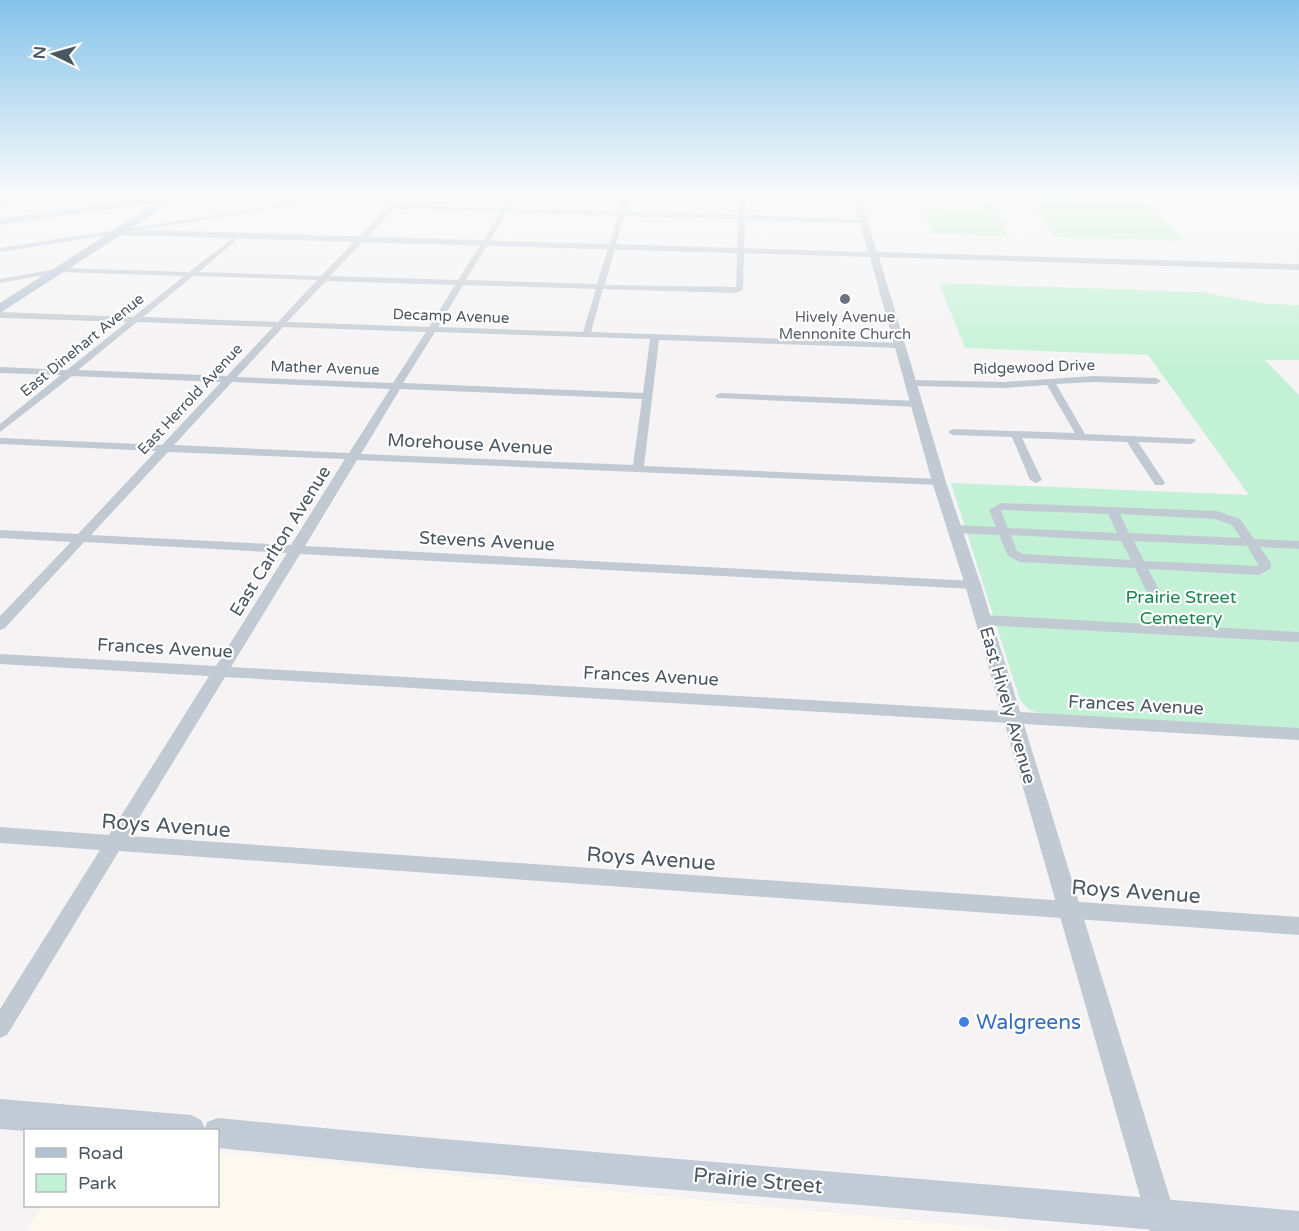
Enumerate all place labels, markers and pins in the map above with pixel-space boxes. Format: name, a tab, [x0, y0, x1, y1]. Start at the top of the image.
marker: Hively Avenue Mennonite Church	[838, 292, 852, 306]
place label: Hively Avenue Mennonite Church	[779, 308, 911, 343]
place label: Walgreens	[976, 1010, 1081, 1035]
marker: Walgreens	[957, 1015, 971, 1029]

